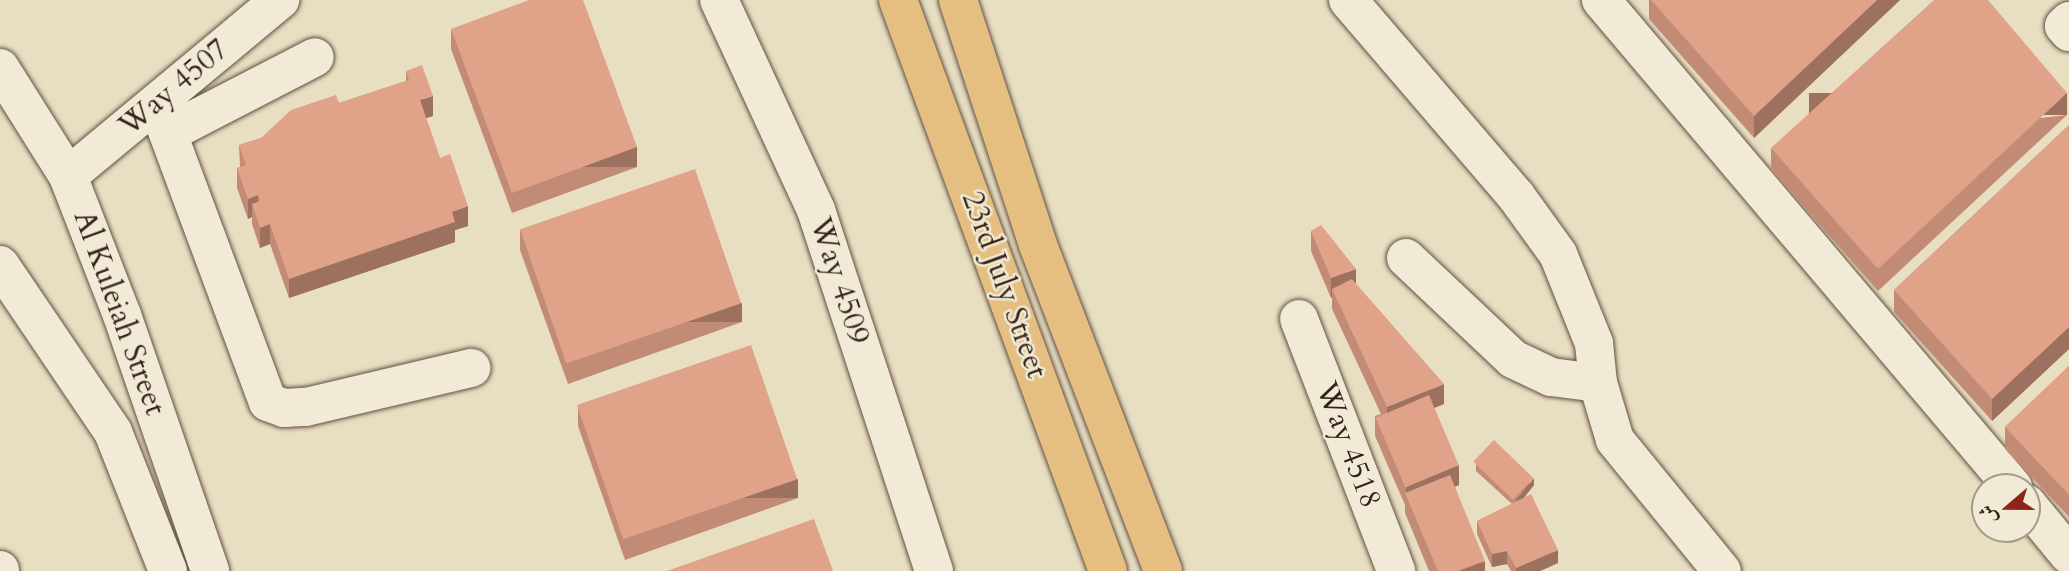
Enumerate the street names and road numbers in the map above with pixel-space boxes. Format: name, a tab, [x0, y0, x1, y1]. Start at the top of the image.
street label: Way 4507	[112, 32, 236, 144]
street label: 23rd July Street	[954, 187, 1054, 383]
street label: Al Kuleiah Street	[65, 206, 173, 420]
street label: Way 4509	[802, 213, 876, 349]
street label: Way 4518	[1308, 377, 1388, 513]

